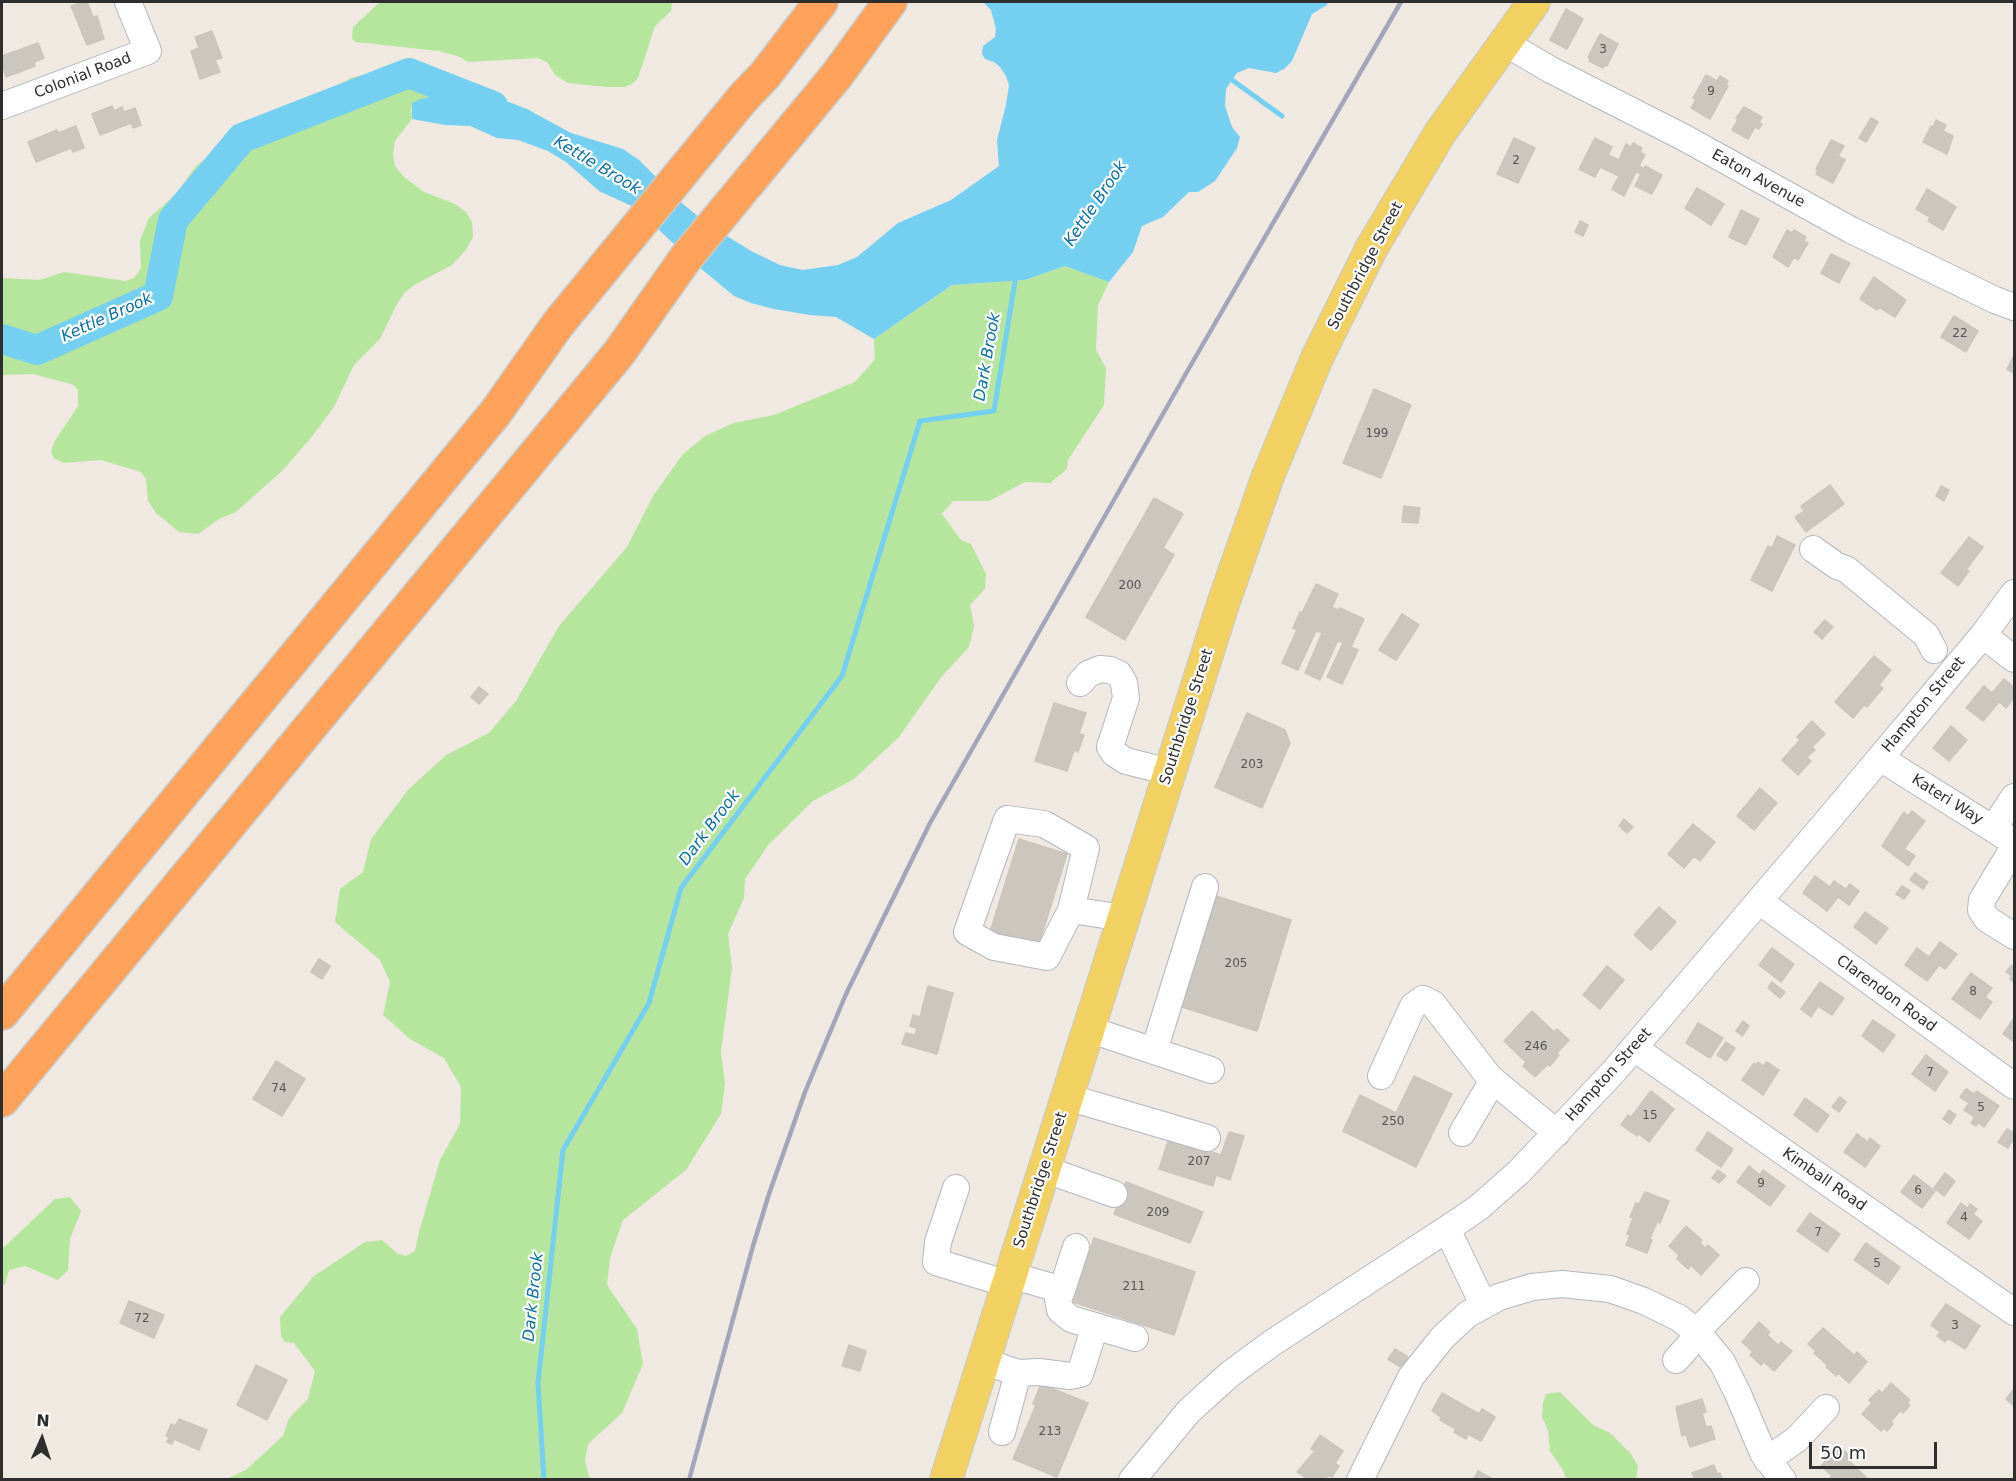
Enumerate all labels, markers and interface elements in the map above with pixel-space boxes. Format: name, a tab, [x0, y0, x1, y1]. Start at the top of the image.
house number: 3	[1599, 43, 1607, 57]
street label: Colonial Road	[32, 49, 134, 103]
house number: 9	[1707, 85, 1715, 99]
water label: Kettle Brook	[550, 133, 644, 199]
street label: Eaton Avenue	[1708, 146, 1808, 212]
house number: 2	[1512, 154, 1520, 168]
water label: Kettle Brook	[1061, 158, 1131, 250]
street label: Southbridge Street	[1325, 199, 1407, 333]
water label: Kettle Brook	[58, 289, 156, 347]
water label: Dark Brook	[971, 311, 1005, 403]
house number: 22	[1952, 327, 1968, 341]
house number: 199	[1366, 427, 1388, 441]
house number: 200	[1119, 579, 1141, 593]
street label: Southbridge Street	[1156, 647, 1218, 787]
street label: Hampton Street	[1879, 653, 1969, 757]
house number: 203	[1241, 758, 1263, 772]
street label: Kateri Way	[1908, 771, 1986, 829]
water label: Dark Brook	[675, 787, 745, 869]
street label: Clarendon Road	[1833, 952, 1939, 1036]
house number: 205	[1225, 957, 1247, 971]
house number: 8	[1969, 985, 1977, 999]
street label: Hampton Street	[1562, 1025, 1656, 1125]
house number: 246	[1525, 1040, 1547, 1054]
house number: 7	[1926, 1066, 1934, 1080]
house number: 74	[271, 1082, 287, 1096]
house number: 5	[1977, 1101, 1985, 1115]
house number: 15	[1642, 1109, 1658, 1123]
street label: Southbridge Street	[1010, 1110, 1072, 1250]
house number: 250	[1382, 1115, 1404, 1129]
street label: Kimball Road	[1779, 1145, 1869, 1215]
house number: 207	[1188, 1155, 1210, 1169]
house number: 9	[1757, 1177, 1765, 1191]
house number: 6	[1914, 1184, 1922, 1198]
house number: 209	[1147, 1206, 1169, 1220]
house number: 4	[1960, 1211, 1968, 1225]
house number: 7	[1814, 1226, 1822, 1240]
water label: Dark Brook	[520, 1252, 548, 1342]
house number: 5	[1873, 1257, 1881, 1271]
house number: 211	[1123, 1280, 1145, 1294]
house number: 72	[134, 1312, 150, 1326]
house number: 3	[1951, 1319, 1959, 1333]
north arrow	[12, 1409, 72, 1469]
text: N	[36, 1411, 50, 1430]
house number: 213	[1039, 1425, 1061, 1439]
scale bar	[1812, 1430, 1940, 1468]
text: 50 m	[1820, 1442, 1866, 1463]

